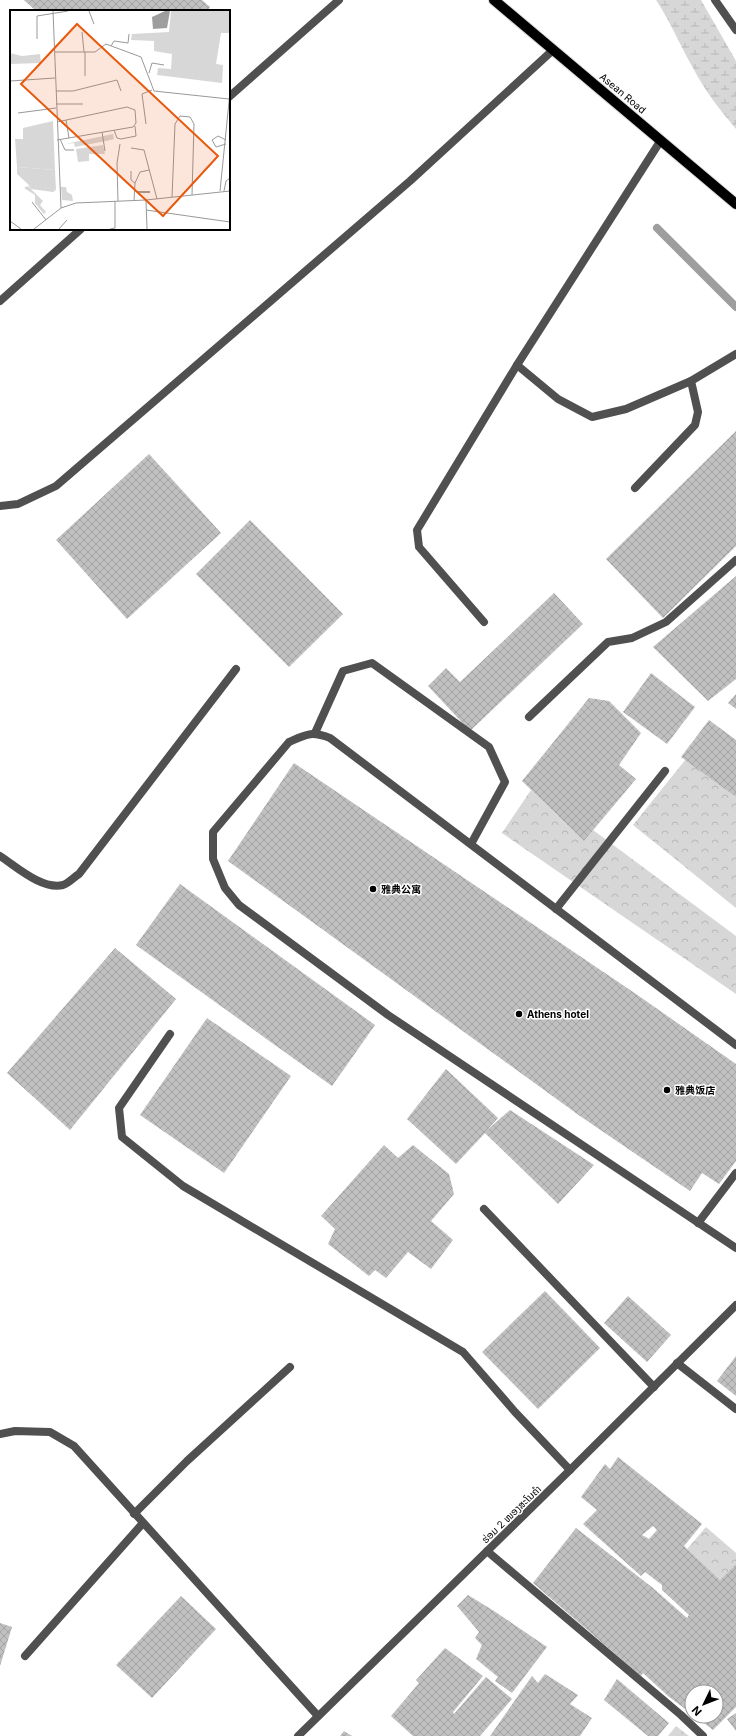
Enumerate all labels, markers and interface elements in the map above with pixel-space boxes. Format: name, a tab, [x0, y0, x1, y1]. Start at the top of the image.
inset map	[10, 10, 230, 230]
street label: Asean Road	[597, 70, 649, 116]
place label: 雅典公寓	[381, 883, 421, 895]
marker: 雅典公寓	[368, 884, 378, 894]
place label: Athens hotel	[527, 1008, 589, 1020]
marker: Athens hotel	[514, 1009, 524, 1019]
place label: 雅典饭店	[675, 1084, 715, 1096]
marker: 雅典饭店	[662, 1085, 672, 1095]
street label: ຮ່ອມ 2 ໜອງສະໂນຄໍາ	[479, 1483, 543, 1545]
north arrow	[684, 1684, 724, 1724]
text: N	[689, 1703, 705, 1719]

